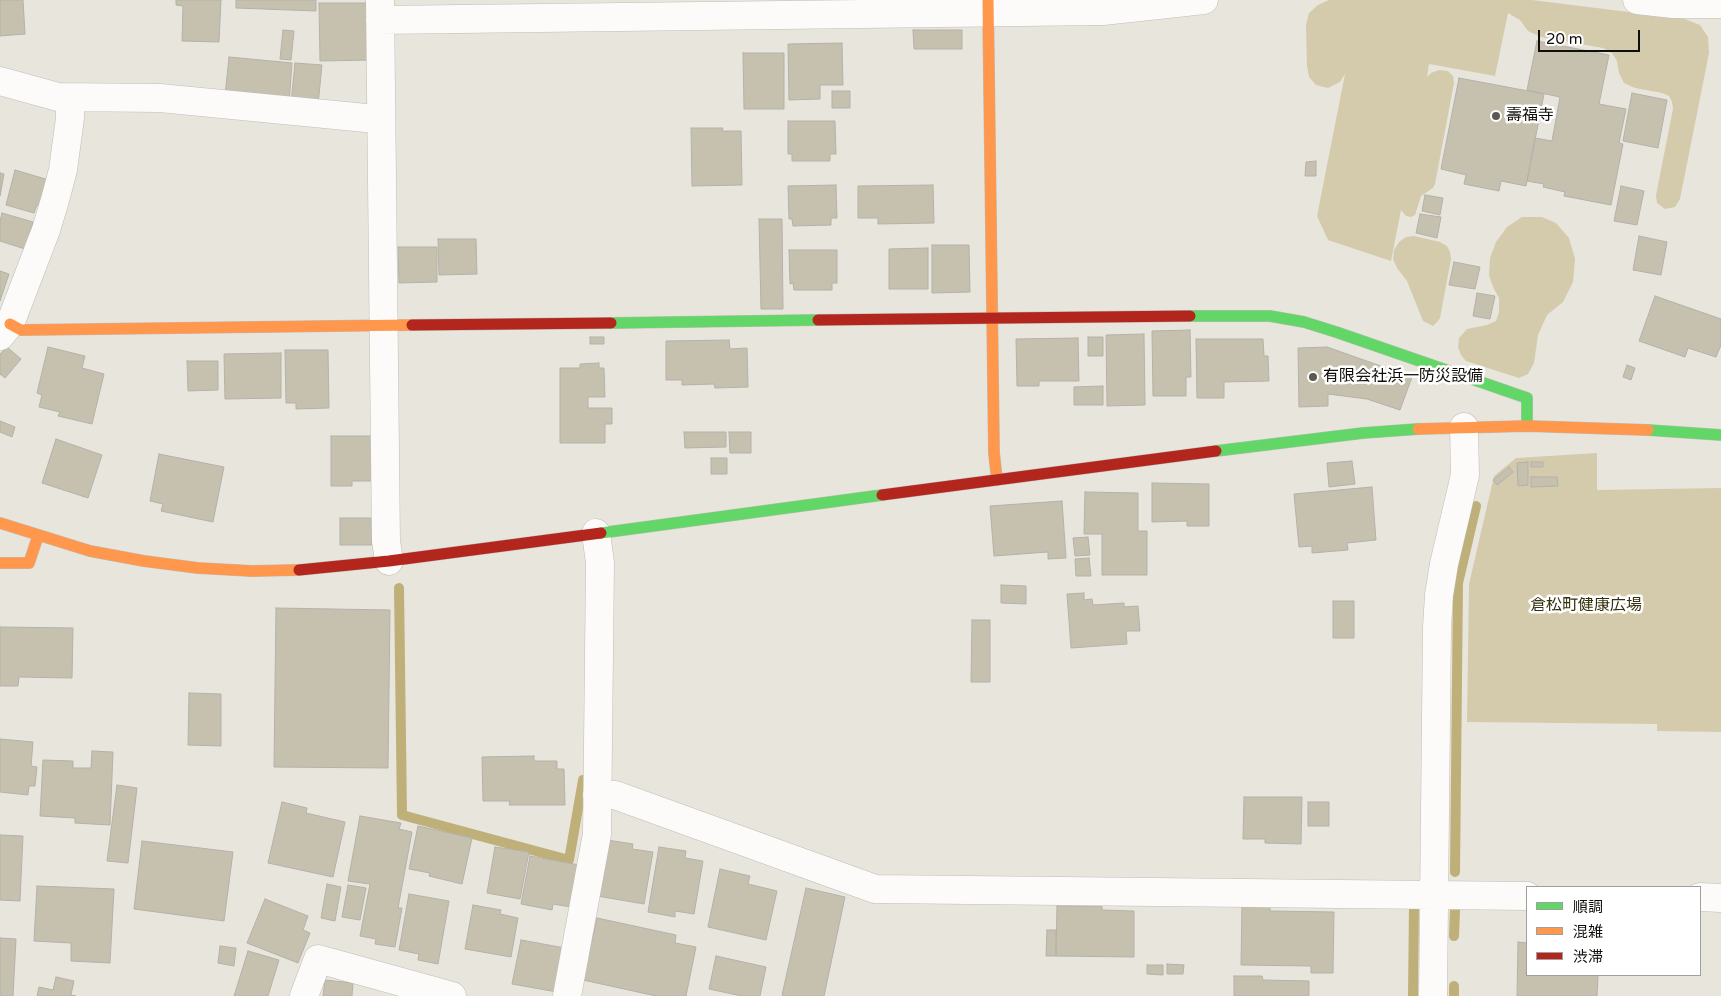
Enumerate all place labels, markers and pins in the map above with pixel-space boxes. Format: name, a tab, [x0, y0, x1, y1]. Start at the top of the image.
place label: 壽福寺	[1506, 106, 1554, 126]
marker: 壽福寺	[1490, 110, 1502, 122]
place label: 有限会社浜一防災設備	[1323, 367, 1483, 387]
marker: 有限会社浜一防災設備	[1307, 371, 1319, 383]

